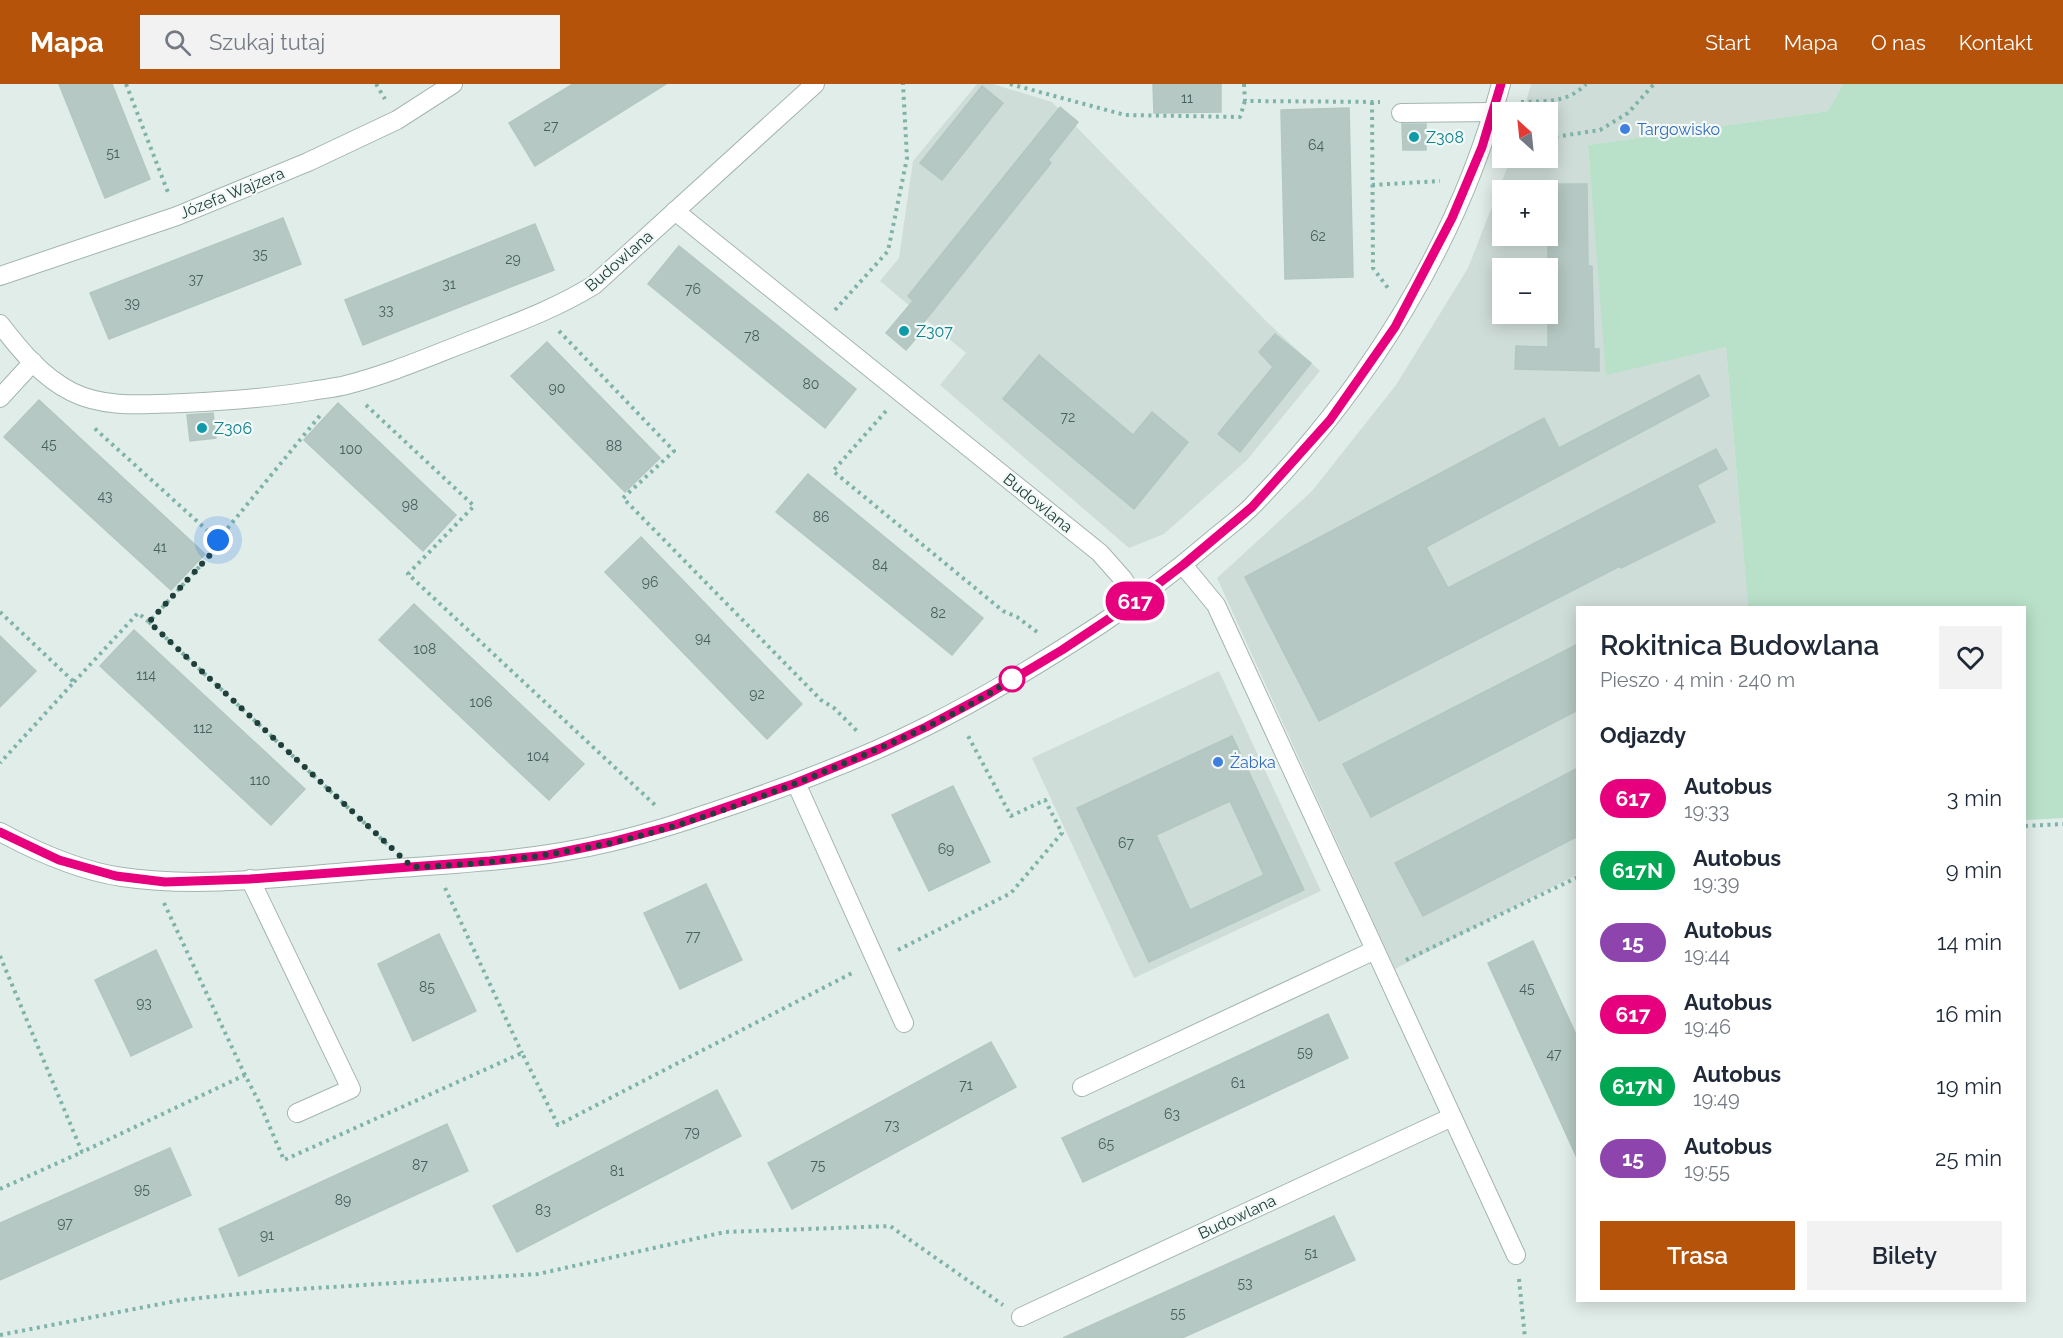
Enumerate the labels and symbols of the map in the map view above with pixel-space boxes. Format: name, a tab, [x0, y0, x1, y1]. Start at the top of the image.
house number: 11	[1181, 90, 1193, 106]
north arrow	[1492, 102, 1558, 168]
house number: 27	[544, 118, 559, 134]
place label: Targowisko	[1637, 120, 1720, 139]
marker: Targowisko	[1618, 122, 1632, 136]
place label: Z308	[1426, 128, 1464, 147]
marker: Z308	[1407, 130, 1421, 144]
house number: 64	[1308, 137, 1324, 153]
house number: 51	[106, 145, 120, 161]
street label: Józefa Wajzera	[177, 163, 287, 223]
street label: Budowlana	[581, 226, 657, 296]
house number: 62	[1310, 228, 1326, 244]
house number: 35	[252, 246, 268, 262]
house number: 29	[505, 251, 521, 267]
house number: 37	[189, 271, 204, 287]
house number: 31	[442, 276, 456, 292]
house number: 76	[685, 281, 701, 297]
house number: 39	[124, 295, 140, 311]
house number: 33	[379, 302, 393, 318]
place label: Z307	[916, 322, 953, 341]
marker: Z307	[897, 324, 911, 338]
house number: 78	[744, 328, 760, 344]
house number: 80	[803, 376, 819, 392]
house number: 90	[549, 380, 565, 396]
house number: 72	[1061, 409, 1075, 425]
place label: Z306	[214, 419, 252, 438]
marker: Z306	[195, 421, 209, 435]
house number: 45	[41, 436, 57, 452]
house number: 88	[606, 438, 622, 454]
house number: 100	[339, 441, 363, 457]
street label: Budowlana	[1000, 469, 1076, 537]
house number: 43	[97, 488, 113, 504]
house number: 98	[402, 497, 418, 513]
house number: 86	[813, 509, 829, 525]
your location	[203, 525, 233, 555]
house number: 41	[153, 539, 167, 555]
house number: 84	[872, 557, 888, 573]
house number: 96	[642, 574, 658, 590]
line badge: 617	[1100, 582, 1170, 620]
house number: 82	[930, 605, 946, 621]
house number: 94	[695, 630, 711, 646]
house number: 108	[414, 641, 436, 657]
unlabelled marker	[999, 666, 1025, 692]
house number: 114	[136, 667, 156, 683]
house number: 92	[749, 686, 765, 702]
house number: 106	[469, 694, 493, 710]
house number: 112	[193, 720, 213, 736]
house number: 104	[527, 748, 549, 764]
place label: Żabka	[1230, 752, 1276, 772]
marker: Żabka	[1211, 755, 1225, 769]
house number: 110	[250, 772, 270, 788]
house number: 67	[1118, 835, 1134, 851]
house number: 69	[938, 841, 954, 857]
house number: 77	[686, 928, 701, 944]
house number: 85	[419, 979, 435, 995]
house number: 45	[1519, 980, 1535, 996]
house number: 93	[136, 995, 152, 1011]
house number: 59	[1297, 1044, 1313, 1060]
house number: 47	[1546, 1046, 1562, 1062]
house number: 61	[1231, 1075, 1245, 1091]
house number: 71	[959, 1077, 973, 1093]
house number: 63	[1164, 1106, 1180, 1122]
house number: 73	[885, 1117, 899, 1133]
house number: 79	[684, 1124, 700, 1140]
house number: 65	[1098, 1136, 1114, 1152]
house number: 87	[412, 1157, 428, 1173]
house number: 75	[811, 1157, 826, 1173]
house number: 81	[610, 1163, 624, 1179]
house number: 95	[134, 1181, 150, 1197]
street label: Budowlana	[1195, 1191, 1279, 1243]
house number: 89	[335, 1192, 351, 1208]
house number: 83	[535, 1202, 551, 1218]
house number: 97	[57, 1215, 73, 1231]
house number: 91	[260, 1227, 274, 1243]
house number: 51	[1304, 1245, 1318, 1261]
house number: 53	[1237, 1275, 1253, 1291]
house number: 55	[1170, 1305, 1186, 1321]

